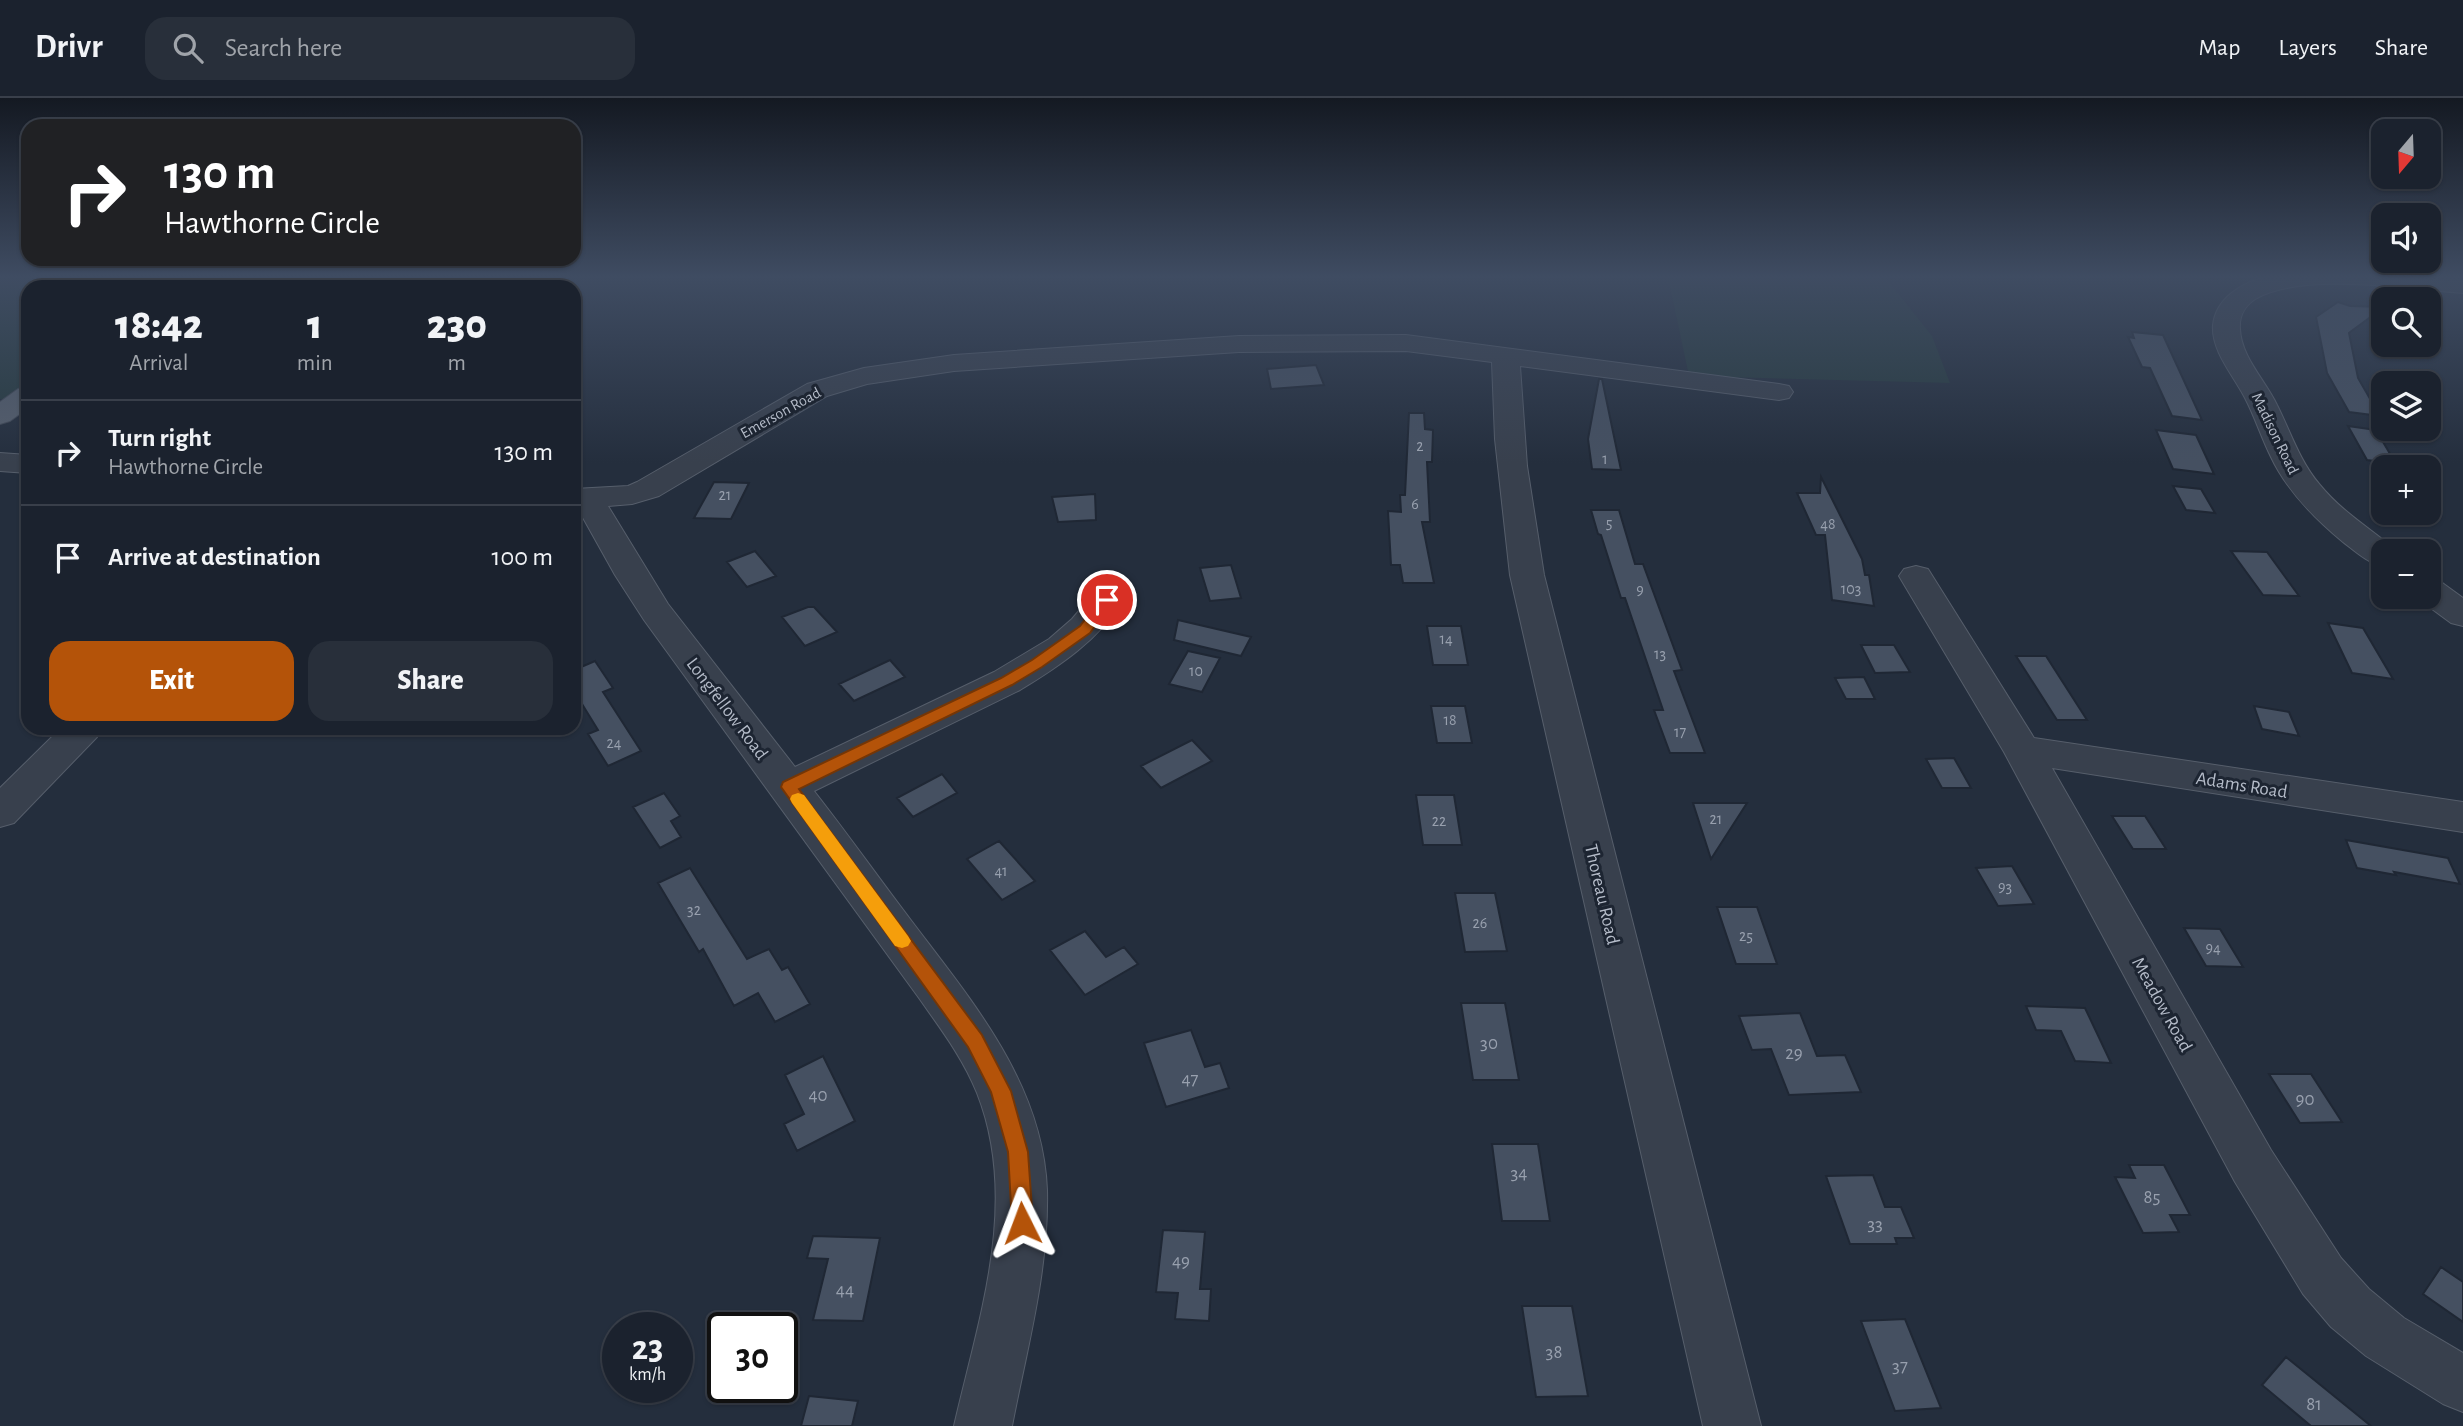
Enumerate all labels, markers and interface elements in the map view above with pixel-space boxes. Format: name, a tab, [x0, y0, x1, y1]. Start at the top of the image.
search box	[145, 17, 635, 80]
icon: search	[169, 29, 207, 67]
text: Drivr	[35, 31, 103, 64]
text: Search here	[225, 35, 342, 61]
text: Map	[2198, 36, 2240, 60]
text: Layers	[2278, 36, 2337, 60]
text: Share	[2375, 36, 2428, 60]
north arrow	[2371, 119, 2441, 189]
map controls	[2371, 119, 2441, 609]
icon: right	[49, 147, 140, 238]
text: 130 m	[164, 149, 275, 198]
button: sound	[2371, 203, 2441, 273]
text: Hawthorne Circle	[164, 207, 380, 239]
button: search	[2371, 287, 2441, 357]
text: 18:42	[115, 304, 203, 346]
text: 1	[307, 304, 322, 346]
text: 230	[427, 304, 487, 346]
text: Arrival	[129, 352, 188, 375]
text: min	[297, 352, 333, 375]
text: m	[448, 352, 466, 375]
button: layers	[2371, 371, 2441, 441]
street label: Emerson Road	[738, 384, 823, 442]
street label: Madison Road	[2249, 390, 2302, 477]
text: Turn right	[108, 425, 211, 451]
icon: right	[49, 434, 87, 472]
house number: 2	[1416, 438, 1424, 454]
text: 130 m	[495, 439, 553, 465]
house number: 1	[1602, 451, 1608, 467]
button: +	[2371, 455, 2441, 525]
text: Hawthorne Circle	[108, 456, 263, 479]
house number: 21	[719, 487, 731, 503]
house number: 6	[1411, 496, 1419, 512]
house number: 5	[1606, 515, 1612, 531]
house number: 48	[1820, 516, 1836, 532]
icon: arrive	[49, 539, 87, 577]
button: −	[2371, 539, 2441, 609]
text: Arrive at destination	[108, 544, 321, 570]
text: 100 m	[492, 544, 553, 570]
pin	[1077, 570, 1137, 630]
icon: arrive	[1088, 581, 1126, 619]
house number: 103	[1841, 581, 1861, 597]
house number: 9	[1636, 582, 1644, 598]
house number: 14	[1439, 631, 1453, 647]
button: Exit	[49, 641, 294, 721]
button: Share	[308, 641, 553, 721]
house number: 13	[1654, 646, 1666, 662]
street label: Longfellow Road	[682, 654, 771, 764]
house number: 10	[1189, 663, 1203, 679]
house number: 18	[1443, 712, 1457, 728]
house number: 17	[1674, 724, 1686, 740]
house number: 24	[607, 735, 622, 751]
street label: Adams Road	[2195, 769, 2289, 802]
house number: 21	[1710, 811, 1722, 827]
house number: 22	[1432, 813, 1446, 829]
street label: Thoreau Road	[1581, 842, 1622, 947]
house number: 41	[994, 863, 1008, 879]
house number: 93	[1998, 879, 2012, 895]
house number: 32	[687, 902, 701, 918]
house number: 26	[1473, 915, 1487, 931]
house number: 25	[1739, 928, 1753, 944]
house number: 94	[2205, 940, 2221, 956]
street label: Meadow Road	[2128, 954, 2195, 1055]
house number: 30	[1480, 1034, 1498, 1053]
house number: 29	[1785, 1044, 1803, 1063]
house number: 47	[1181, 1070, 1199, 1089]
house number: 40	[808, 1086, 828, 1105]
house number: 90	[2296, 1090, 2314, 1109]
house number: 34	[1511, 1164, 1527, 1183]
position arrow	[985, 1186, 1059, 1260]
house number: 85	[2144, 1188, 2161, 1207]
house number: 33	[1867, 1215, 1883, 1234]
house number: 49	[1172, 1252, 1190, 1271]
house number: 44	[836, 1281, 854, 1300]
speed limit sign: 30	[707, 1312, 798, 1403]
text: 23	[632, 1331, 663, 1366]
house number: 38	[1546, 1343, 1562, 1362]
house number: 37	[1892, 1357, 1908, 1376]
text: km/h	[629, 1366, 666, 1384]
house number: 81	[2306, 1395, 2322, 1414]

